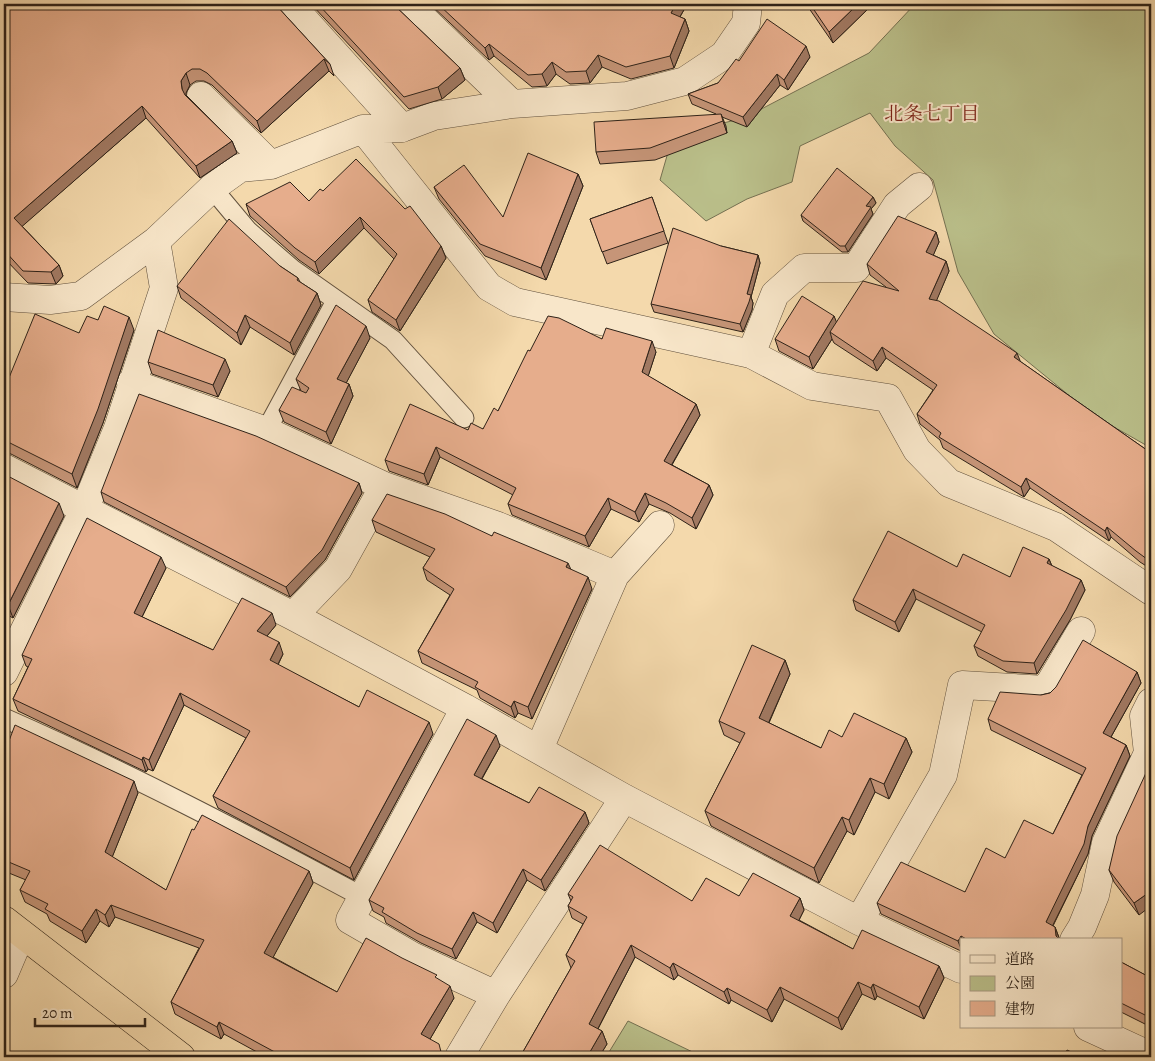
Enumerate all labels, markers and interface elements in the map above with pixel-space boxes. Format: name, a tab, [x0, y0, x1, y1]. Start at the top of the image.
district label: 北条七丁目	[884, 101, 980, 127]
legend	[960, 938, 1122, 1028]
text: 道路	[1005, 949, 1035, 969]
text: 公園	[1005, 973, 1035, 993]
scale bar	[35, 996, 145, 1028]
text: 建物	[1005, 999, 1035, 1019]
text: 20 m	[42, 1003, 73, 1023]

